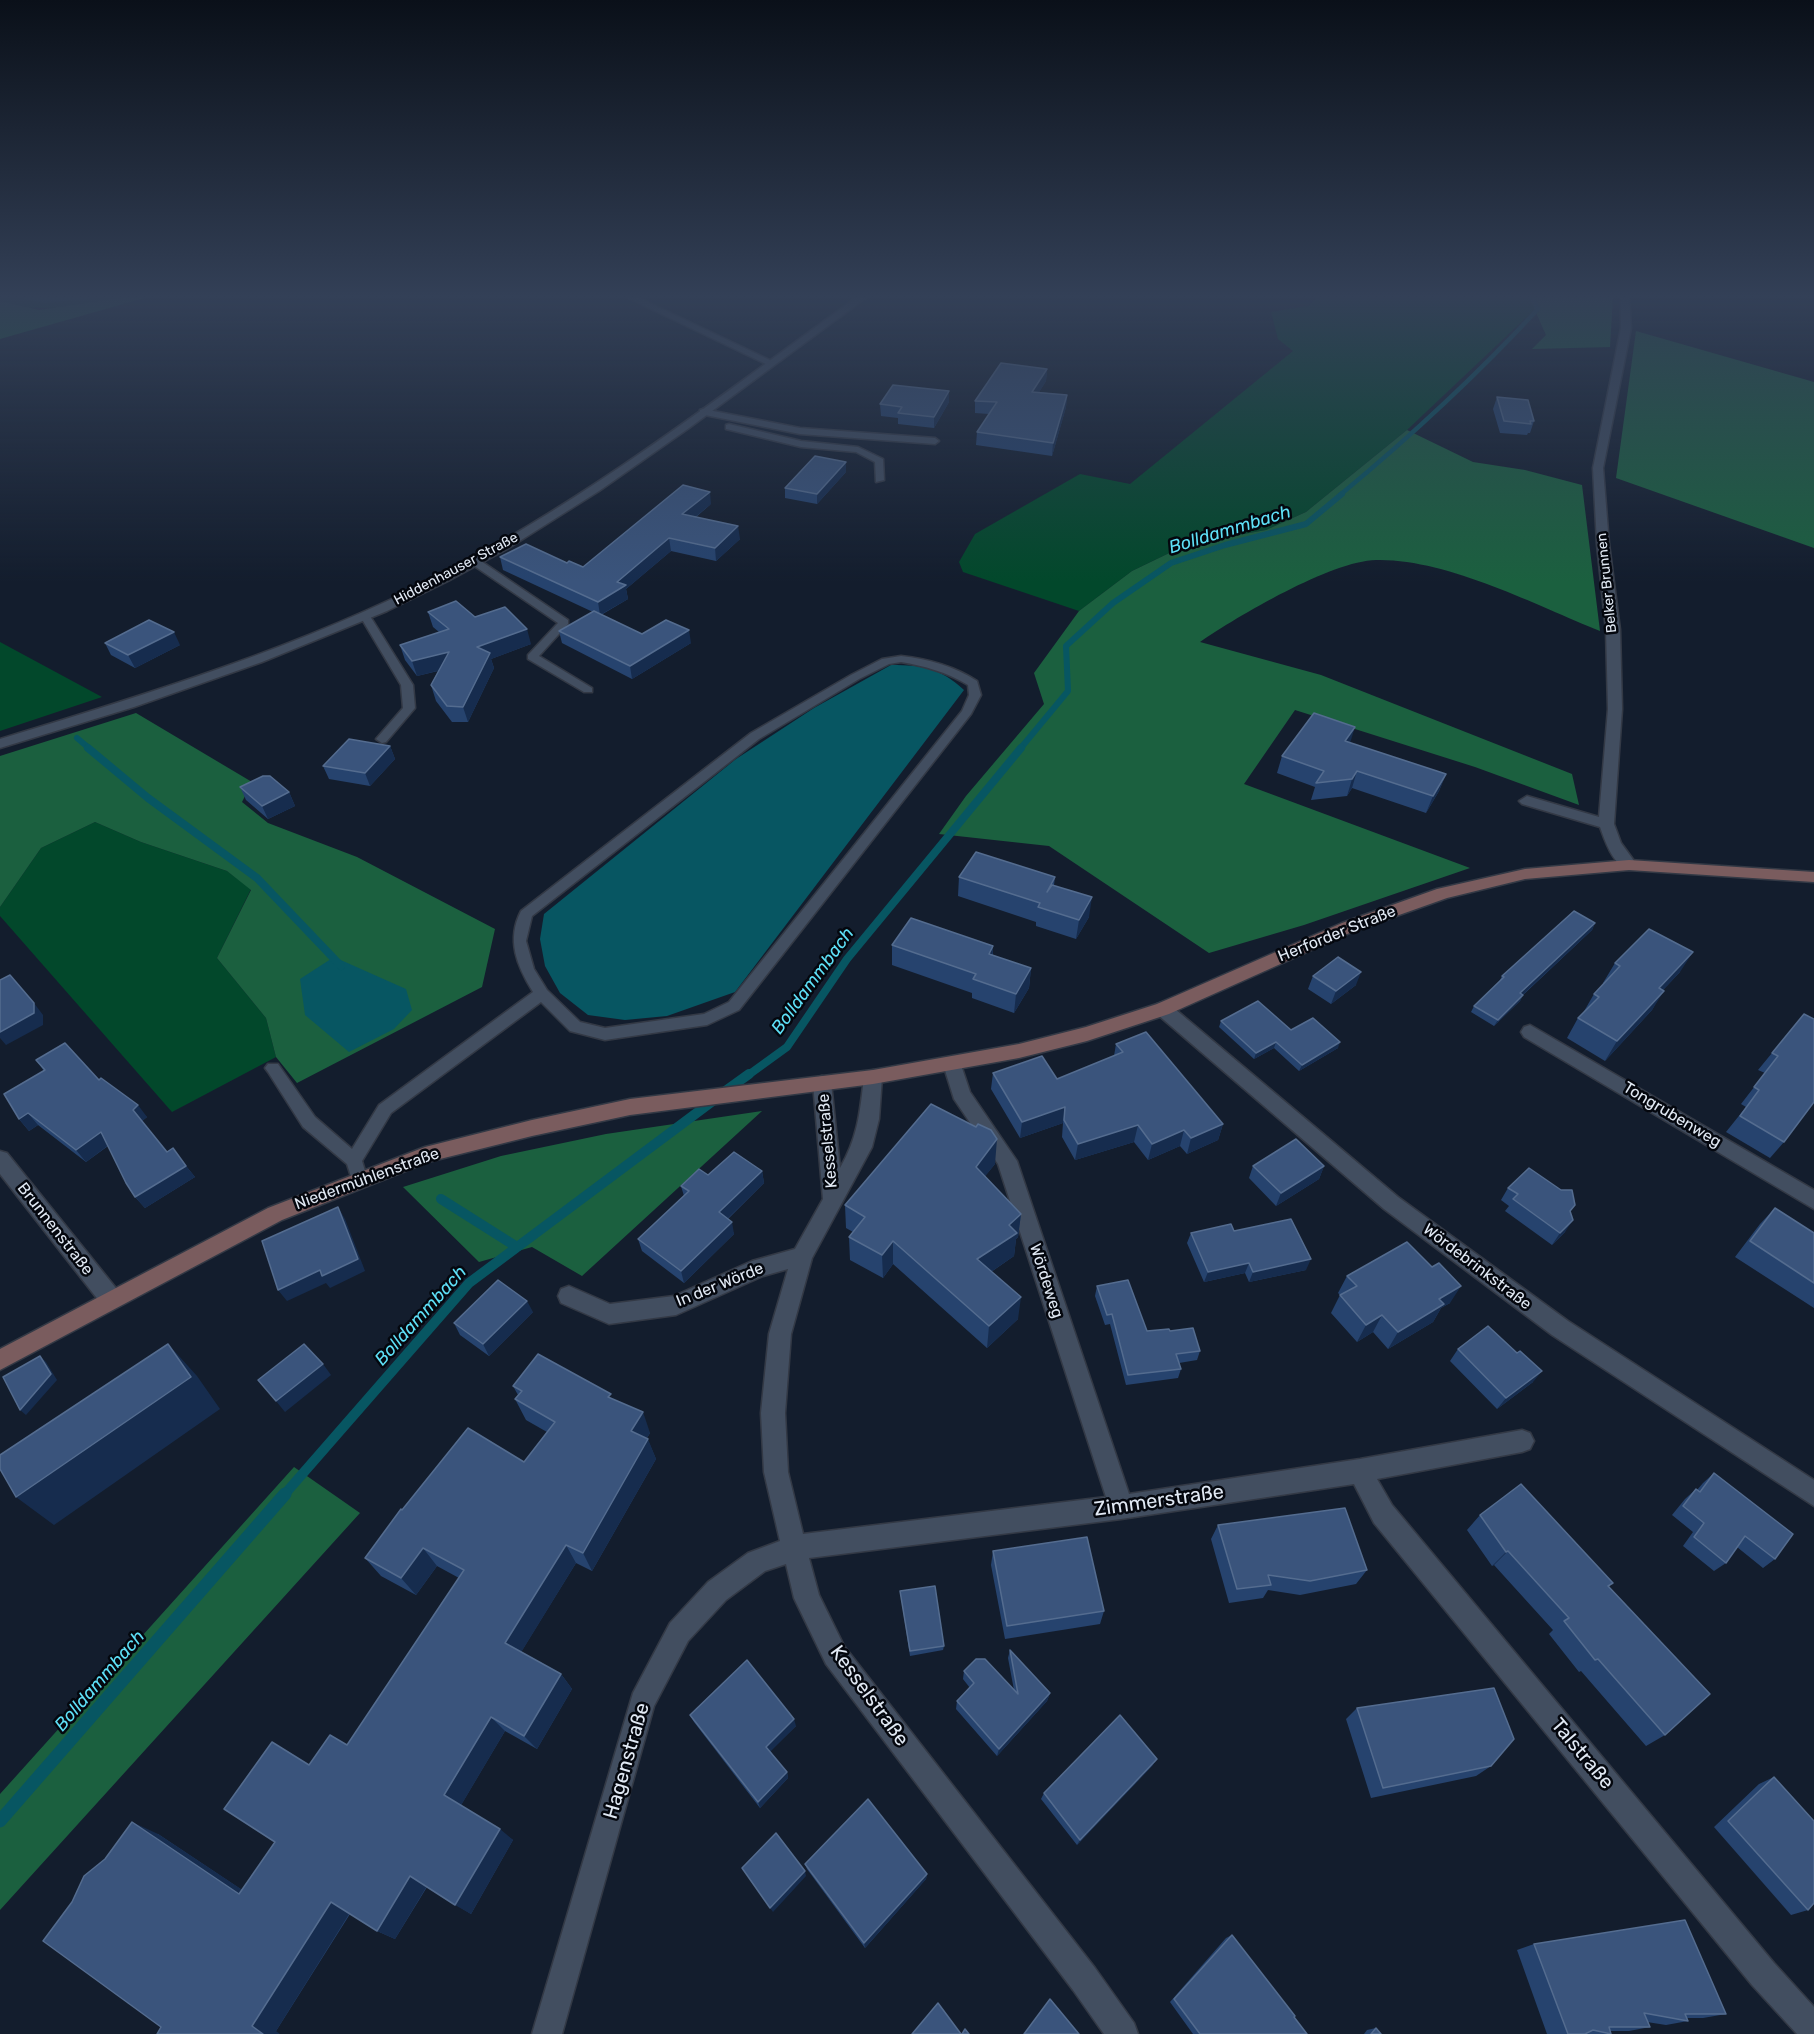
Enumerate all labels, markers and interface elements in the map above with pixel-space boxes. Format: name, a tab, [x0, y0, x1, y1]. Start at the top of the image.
water label: Bolldammbach	[1166, 501, 1294, 559]
street label: Hiddenhauser Straße	[391, 529, 521, 609]
street label: Belker Brunnen	[1593, 532, 1621, 634]
street label: Herforder Straße	[1275, 902, 1399, 966]
water label: Bolldammbach	[767, 923, 859, 1039]
street label: Tongrubenweg	[1619, 1078, 1725, 1152]
street label: Kesselstraße	[814, 1093, 842, 1189]
street label: Niedermühlenstraße	[292, 1144, 442, 1214]
street label: Brunnenstraße	[13, 1179, 97, 1279]
street label: Wördebrinkstraße	[1419, 1220, 1535, 1314]
street label: Wördeweg	[1025, 1241, 1067, 1321]
street label: In der Wörde	[674, 1259, 766, 1311]
water label: Bolldammbach	[371, 1262, 471, 1370]
street label: Zimmerstraße	[1093, 1480, 1225, 1522]
water label: Bolldammbach	[50, 1626, 150, 1736]
street label: Kesselstraße	[824, 1641, 914, 1751]
street label: Hagenstraße	[599, 1700, 655, 1822]
street label: Talstraße	[1545, 1714, 1619, 1794]

